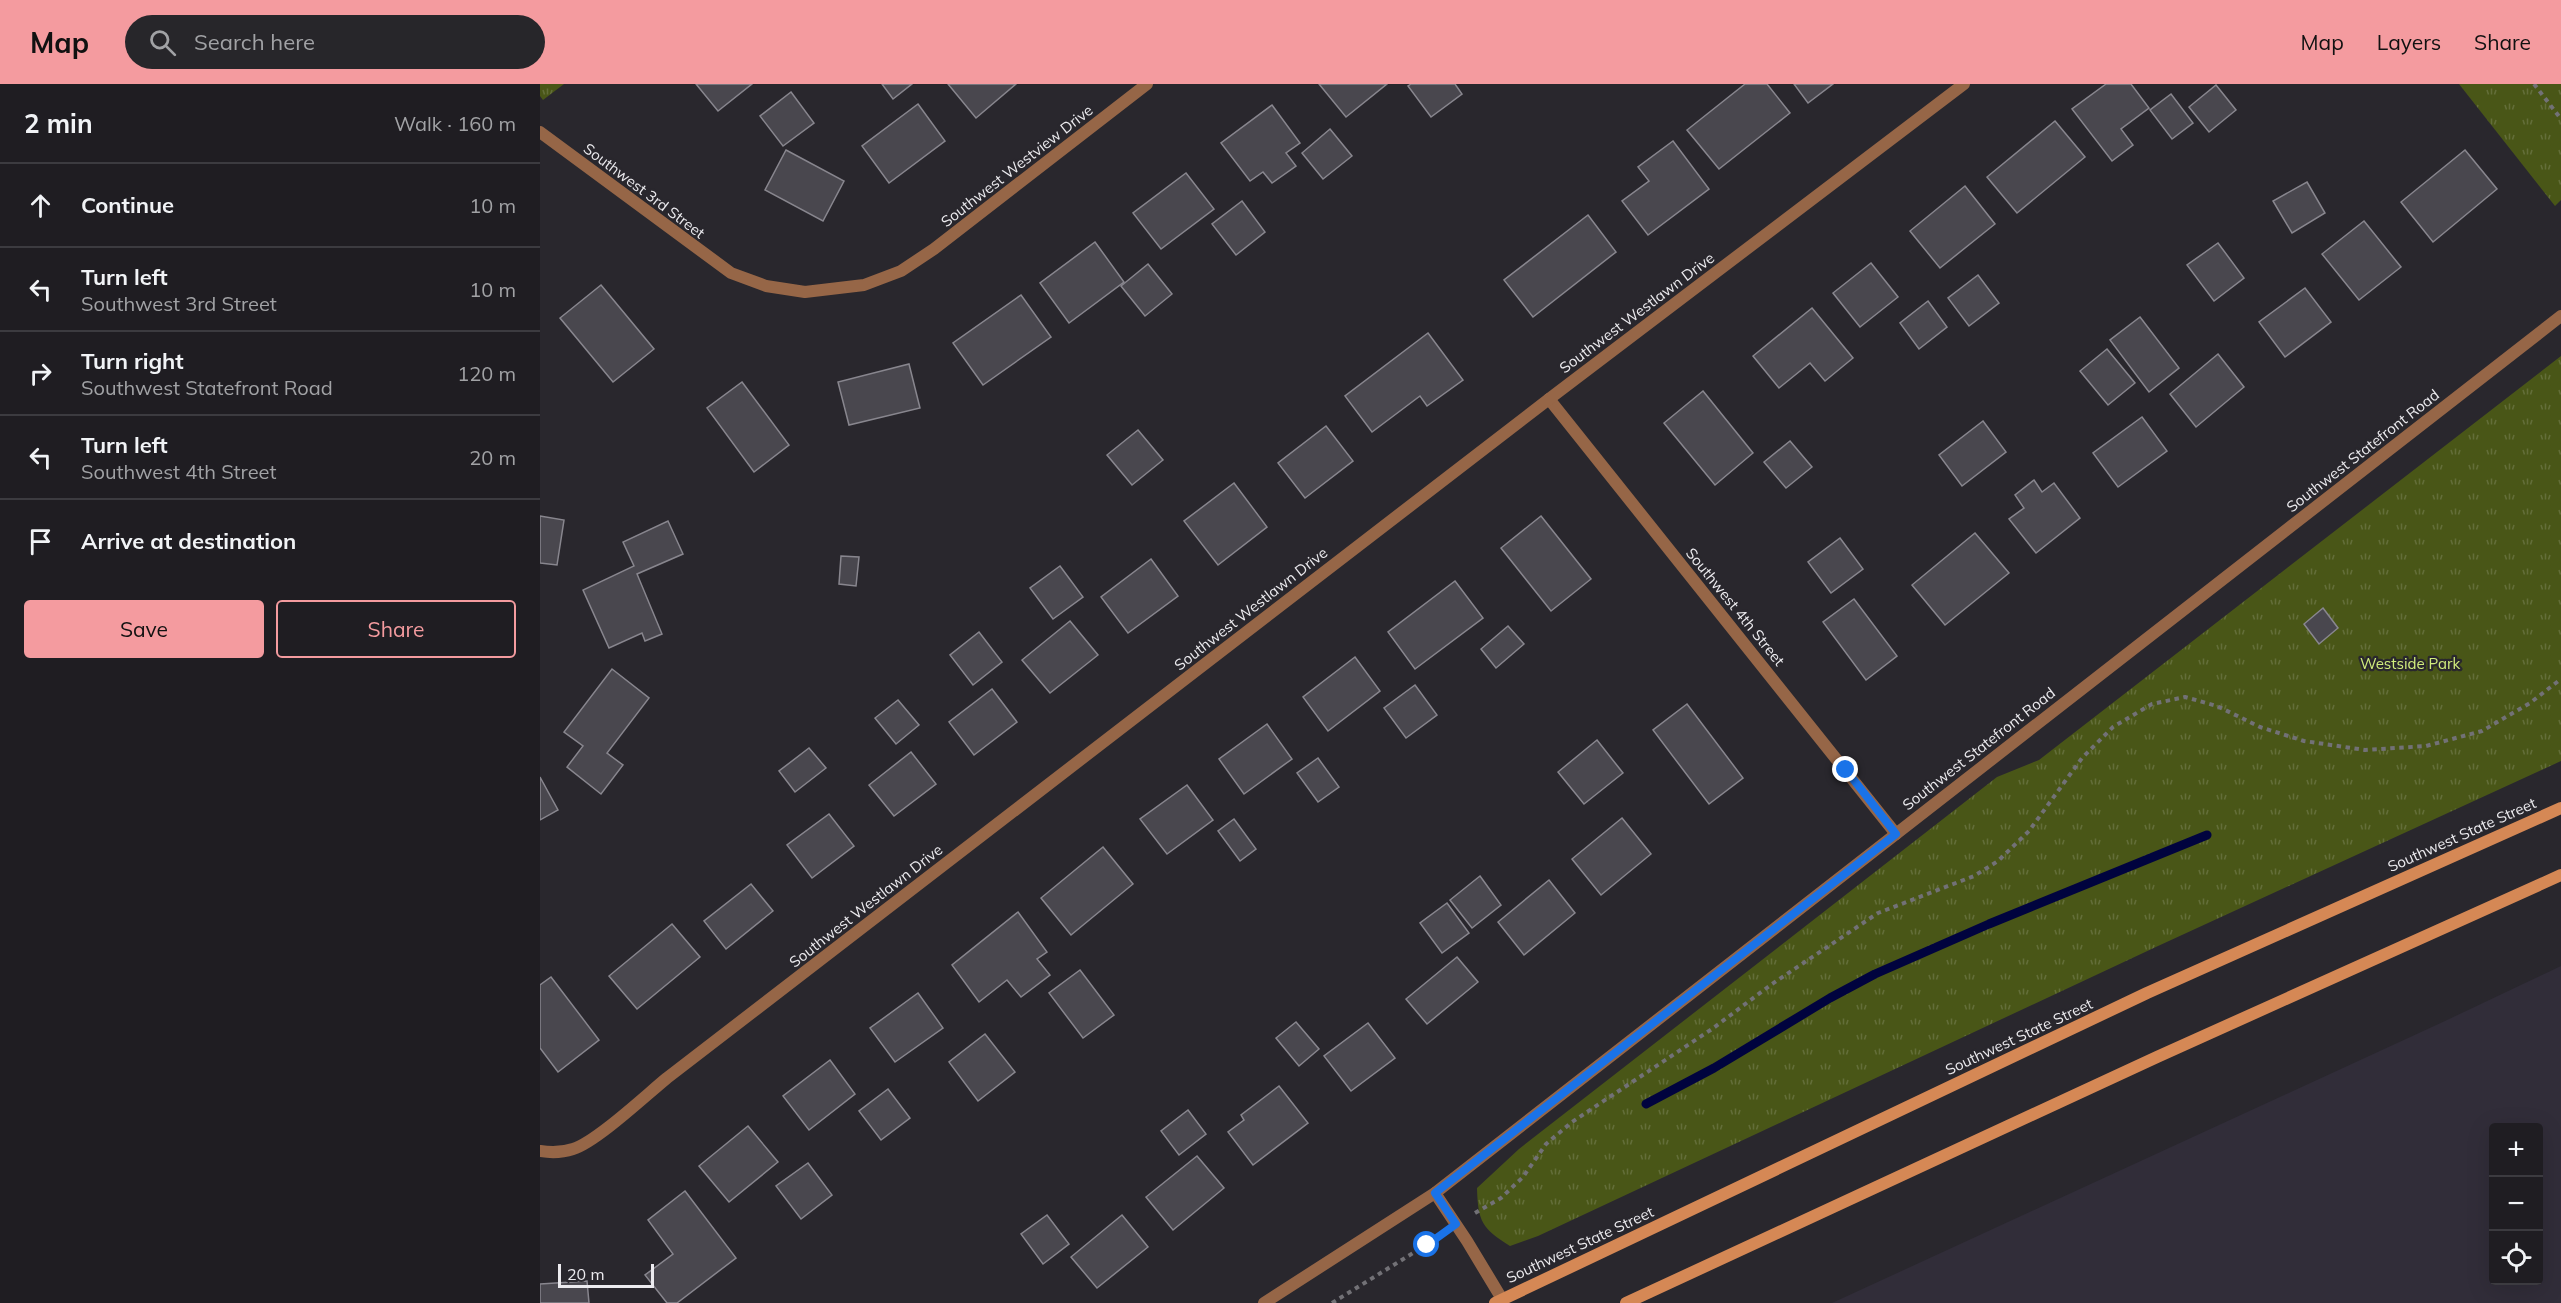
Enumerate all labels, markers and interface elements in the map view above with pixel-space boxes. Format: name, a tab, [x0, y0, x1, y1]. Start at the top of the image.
search box	[125, 15, 545, 69]
text: Map	[30, 25, 89, 60]
icon: search	[146, 26, 179, 59]
text: Search here	[194, 28, 315, 56]
text: Map	[2301, 29, 2344, 55]
text: Layers	[2377, 29, 2441, 55]
text: Share	[2474, 29, 2531, 55]
street label: Southwest Westview Drive	[937, 100, 1096, 231]
text: 2 min	[24, 107, 93, 140]
text: Walk · 160 m	[394, 111, 516, 136]
street label: Southwest 3rd Street	[580, 139, 709, 242]
icon: ahead	[24, 189, 57, 222]
text: Continue	[81, 191, 174, 219]
text: 10 m	[469, 193, 516, 218]
street label: Southwest Westlawn Drive	[1555, 248, 1718, 377]
text: Turn left	[81, 263, 168, 291]
icon: left	[24, 273, 57, 306]
text: 10 m	[469, 277, 516, 302]
text: Southwest 3rd Street	[81, 291, 277, 316]
text: Turn right	[81, 347, 184, 375]
icon: right	[24, 357, 57, 390]
text: 120 m	[457, 361, 516, 386]
text: Southwest Statefront Road	[81, 375, 333, 400]
street label: Southwest Statefront Road	[2282, 385, 2443, 516]
text: Turn left	[81, 431, 168, 459]
icon: left	[24, 441, 57, 474]
text: 20 m	[469, 445, 516, 470]
text: Southwest 4th Street	[81, 459, 276, 484]
icon: arrive	[24, 525, 57, 558]
text: Arrive at destination	[81, 527, 296, 555]
street label: Southwest Westlawn Drive	[1170, 543, 1331, 674]
street label: Southwest 4th Street	[1682, 544, 1789, 670]
button: Save	[24, 600, 264, 658]
button: Share	[276, 600, 516, 658]
park label: Westside Park	[2360, 654, 2460, 673]
street label: Southwest Statefront Road	[1898, 683, 2059, 814]
route end	[1832, 756, 1858, 782]
street label: Southwest State Street	[2385, 793, 2539, 876]
street label: Southwest Westlawn Drive	[785, 840, 946, 971]
street label: Southwest State Street	[1942, 994, 2096, 1079]
map controls	[2489, 1123, 2543, 1285]
button: +	[2489, 1123, 2543, 1177]
button: −	[2489, 1177, 2543, 1231]
street label: Southwest State Street	[1503, 1202, 1657, 1287]
route start	[1413, 1231, 1439, 1257]
button: locate	[2489, 1231, 2543, 1285]
scale bar	[558, 1261, 654, 1288]
text: 20 m	[567, 1264, 604, 1284]

